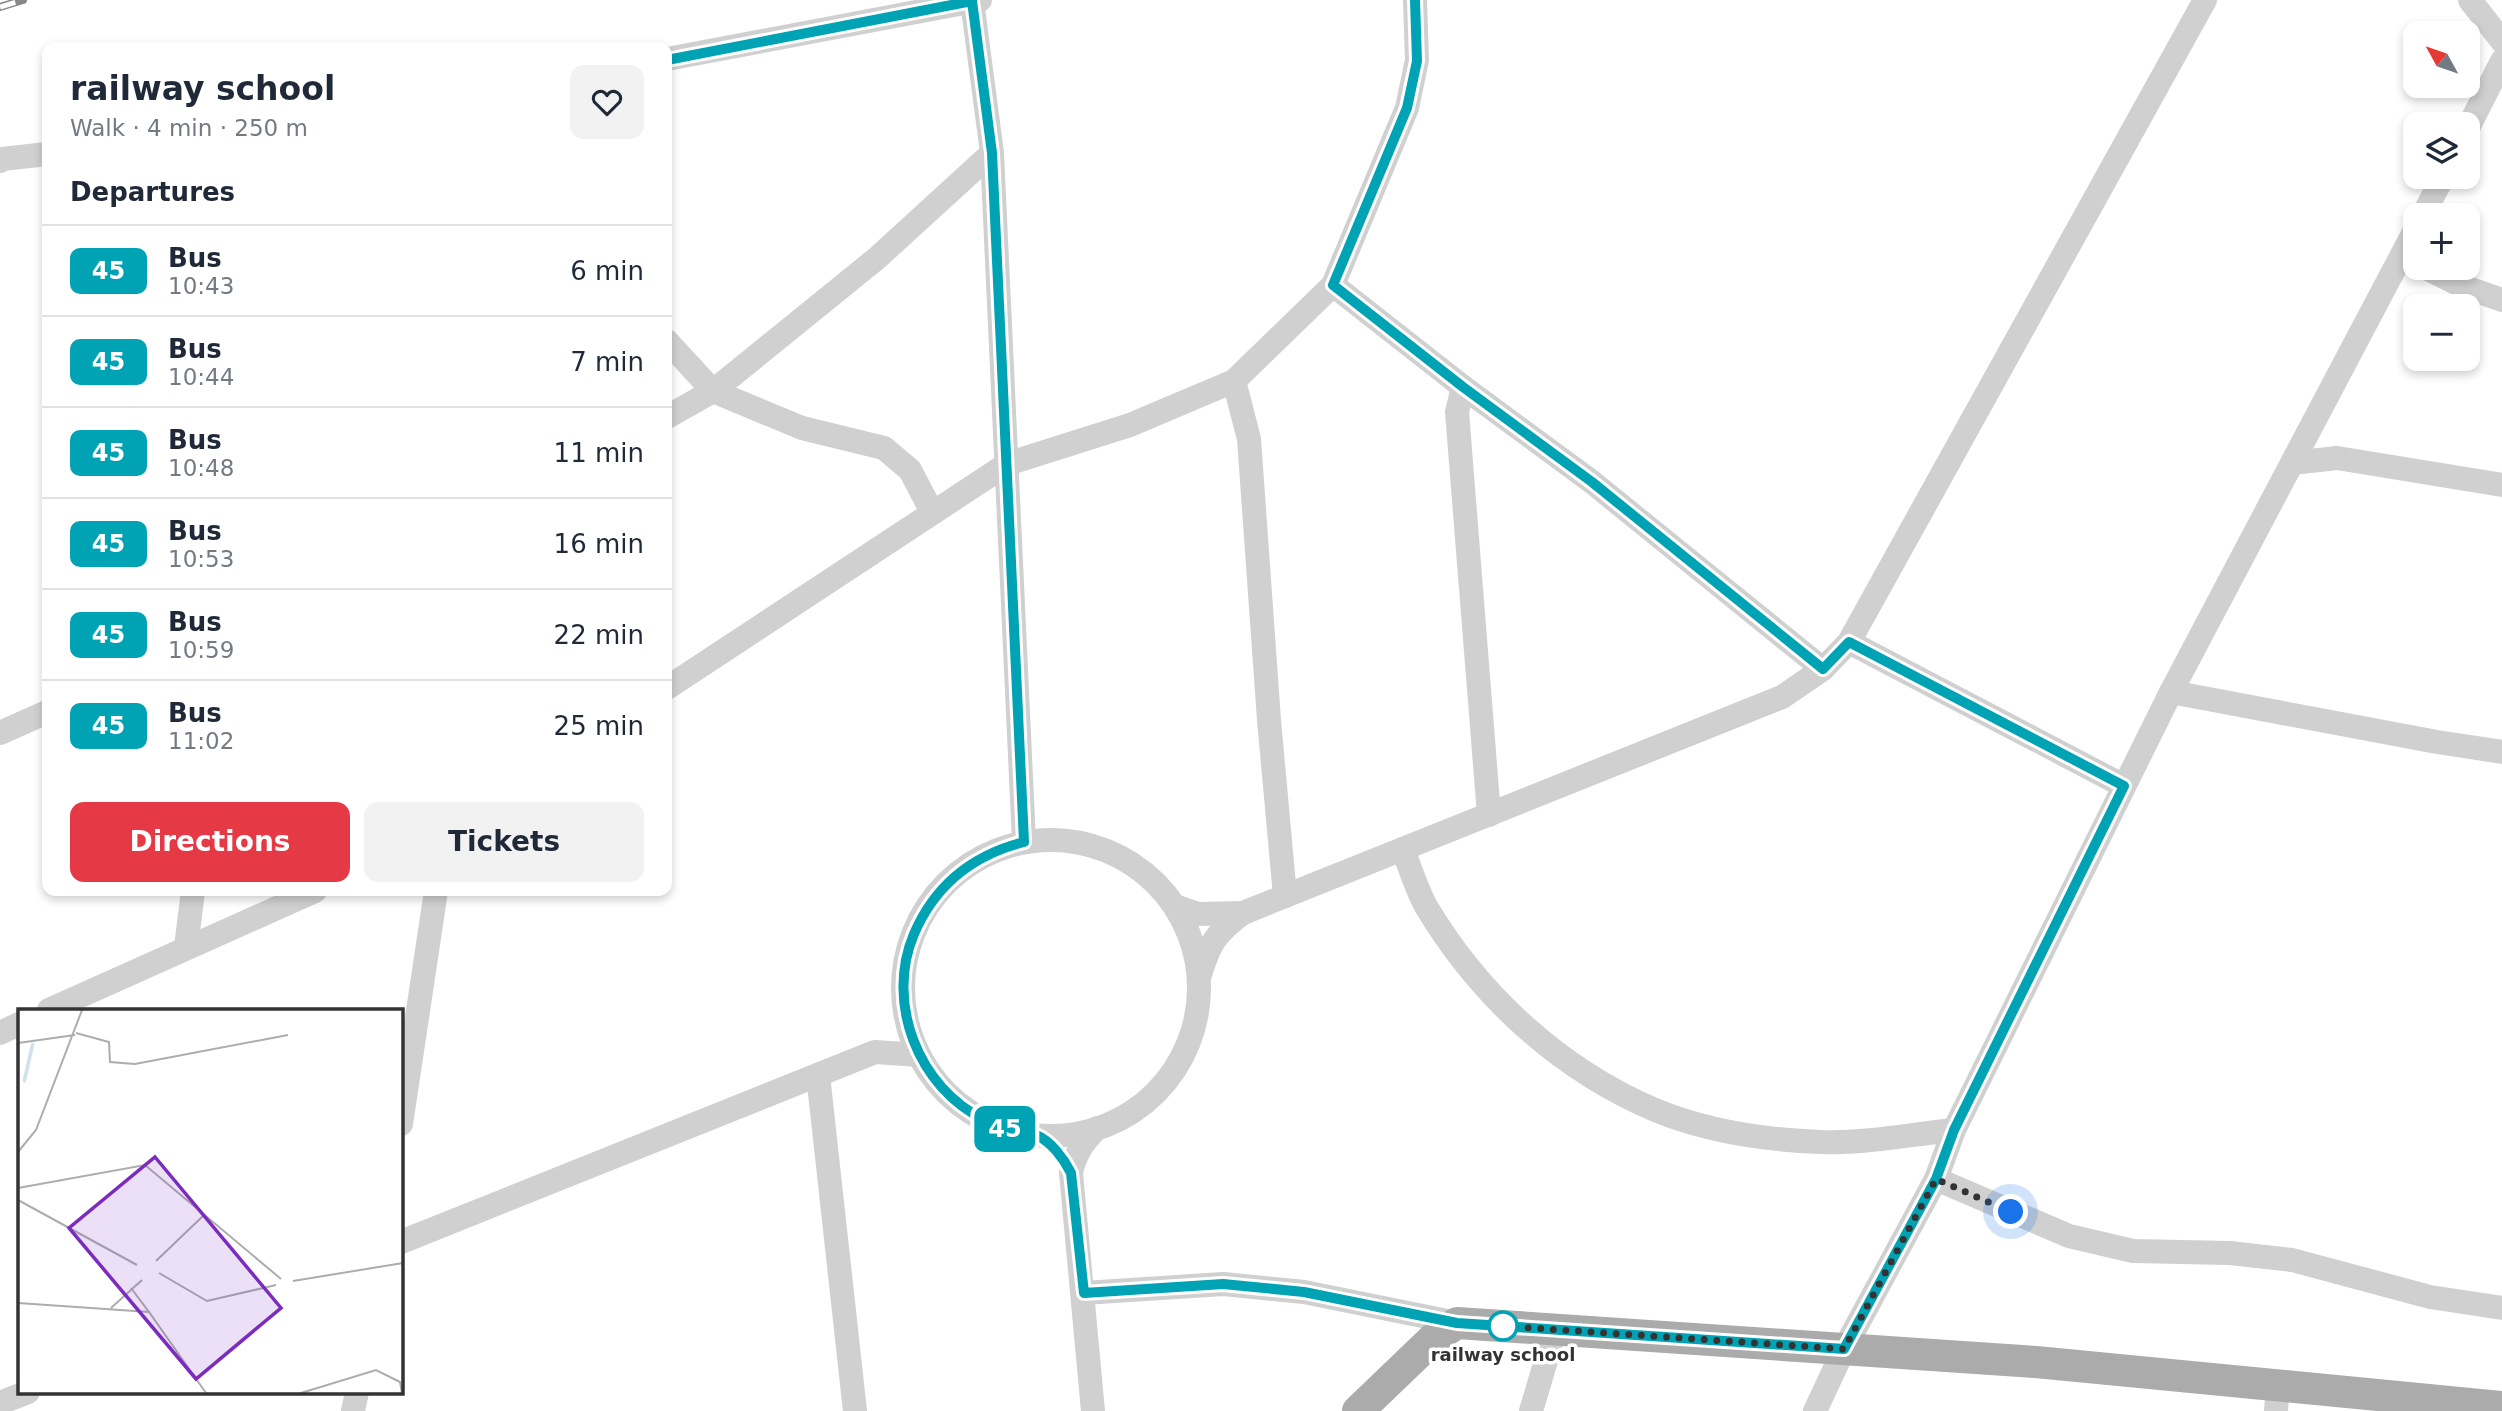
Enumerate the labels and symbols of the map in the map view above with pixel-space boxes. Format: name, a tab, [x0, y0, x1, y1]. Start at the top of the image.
north arrow	[2403, 21, 2480, 98]
inset map	[18, 1009, 402, 1394]
line badge: 45	[974, 1106, 1036, 1152]
your location	[1993, 1194, 2028, 1229]
marker: railway school	[1488, 1311, 1518, 1341]
place label: railway school	[1431, 1344, 1575, 1365]

